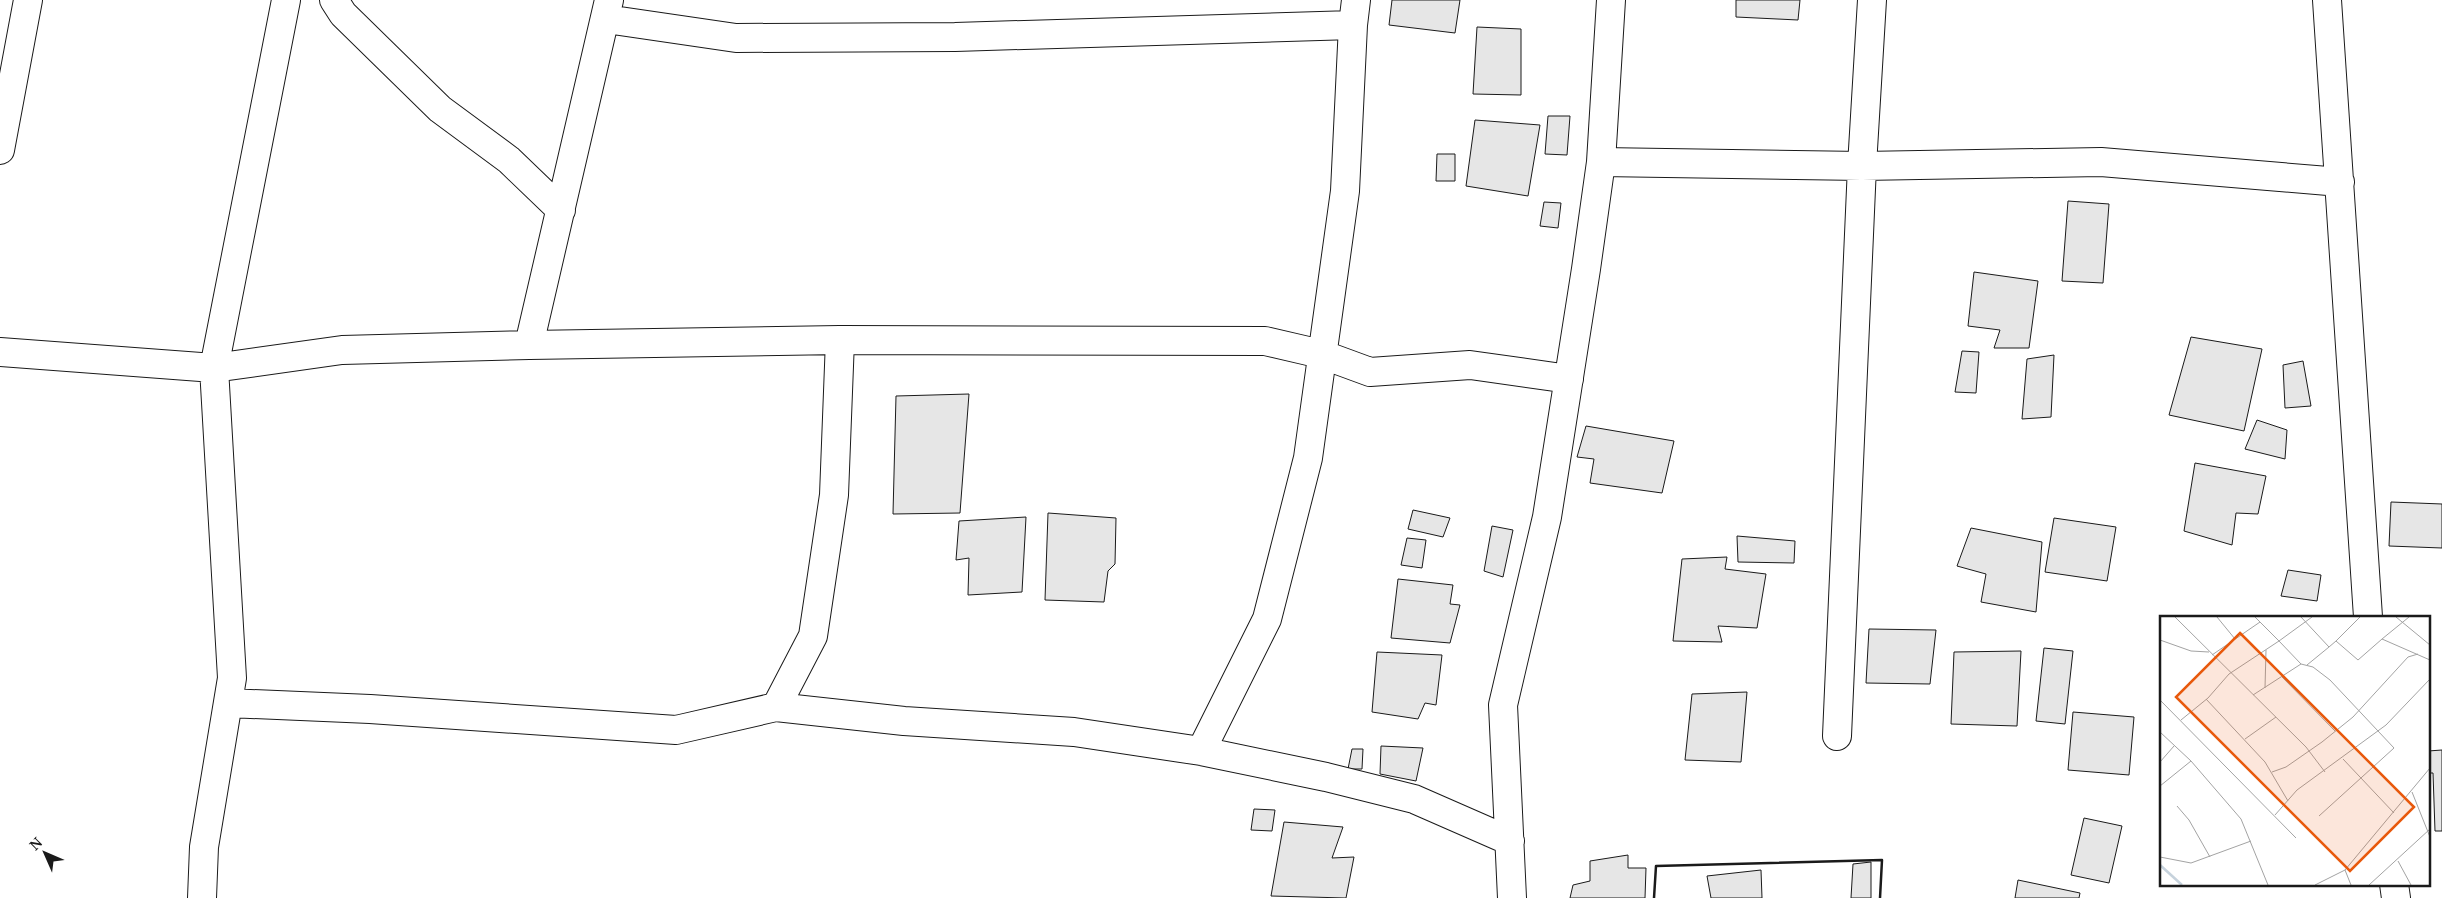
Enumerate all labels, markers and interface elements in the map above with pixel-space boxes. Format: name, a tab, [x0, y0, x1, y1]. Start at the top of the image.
inset map	[2160, 616, 2430, 886]
north arrow	[20, 828, 70, 878]
text: N	[25, 833, 46, 854]

